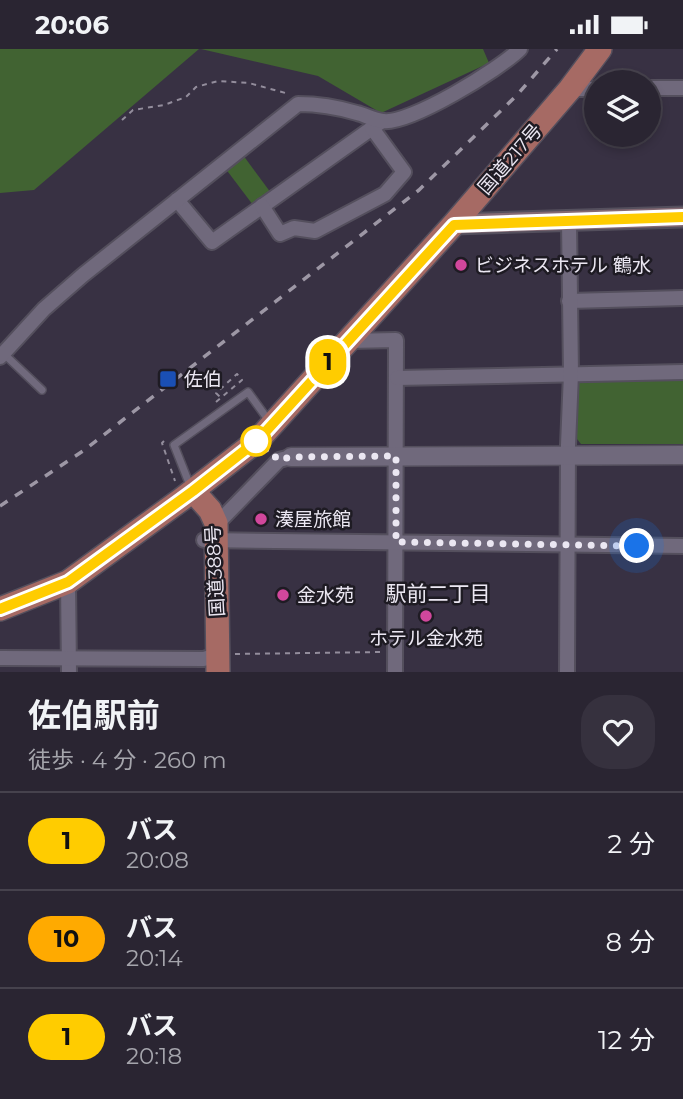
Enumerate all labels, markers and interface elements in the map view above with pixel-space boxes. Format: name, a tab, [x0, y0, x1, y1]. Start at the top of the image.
text: 20:06	[35, 9, 109, 41]
map controls	[584, 70, 661, 147]
button: layers	[584, 70, 661, 147]
street label: 国道217号	[473, 119, 547, 199]
place label: ビジネスホテル 鶴水	[475, 254, 651, 277]
marker: ビジネスホテル 鶴水	[453, 257, 469, 273]
line badge: 1	[305, 339, 351, 385]
text: 1	[323, 347, 333, 376]
place label: 佐伯	[184, 368, 222, 391]
marker: 佐伯	[158, 369, 178, 389]
unlabelled marker	[241, 426, 271, 456]
place label: 湊屋旅館	[275, 508, 351, 531]
marker: 湊屋旅館	[253, 511, 269, 527]
street label: 国道388号	[201, 524, 229, 618]
your location	[619, 528, 654, 563]
district label: 駅前二丁目	[386, 581, 491, 606]
place label: 金水苑	[297, 584, 354, 607]
marker: 金水苑	[275, 587, 291, 603]
marker: ホテル金水苑	[418, 608, 434, 624]
place label: ホテル金水苑	[369, 627, 483, 650]
text: 佐伯駅前	[28, 695, 160, 735]
button: heart	[581, 695, 655, 769]
text: 徒歩 · 4 分 · 260 m	[28, 746, 227, 774]
text: バス	[126, 814, 178, 846]
text: 1	[62, 826, 71, 855]
text: 2 分	[607, 828, 655, 860]
text: 20:08	[126, 846, 189, 874]
text: バス	[126, 912, 178, 944]
text: 10	[54, 924, 79, 953]
text: 8 分	[606, 926, 655, 958]
text: 20:14	[126, 944, 183, 972]
text: バス	[126, 1010, 178, 1042]
text: 1	[62, 1022, 71, 1051]
text: 12 分	[598, 1024, 655, 1056]
text: 20:18	[126, 1042, 182, 1070]

